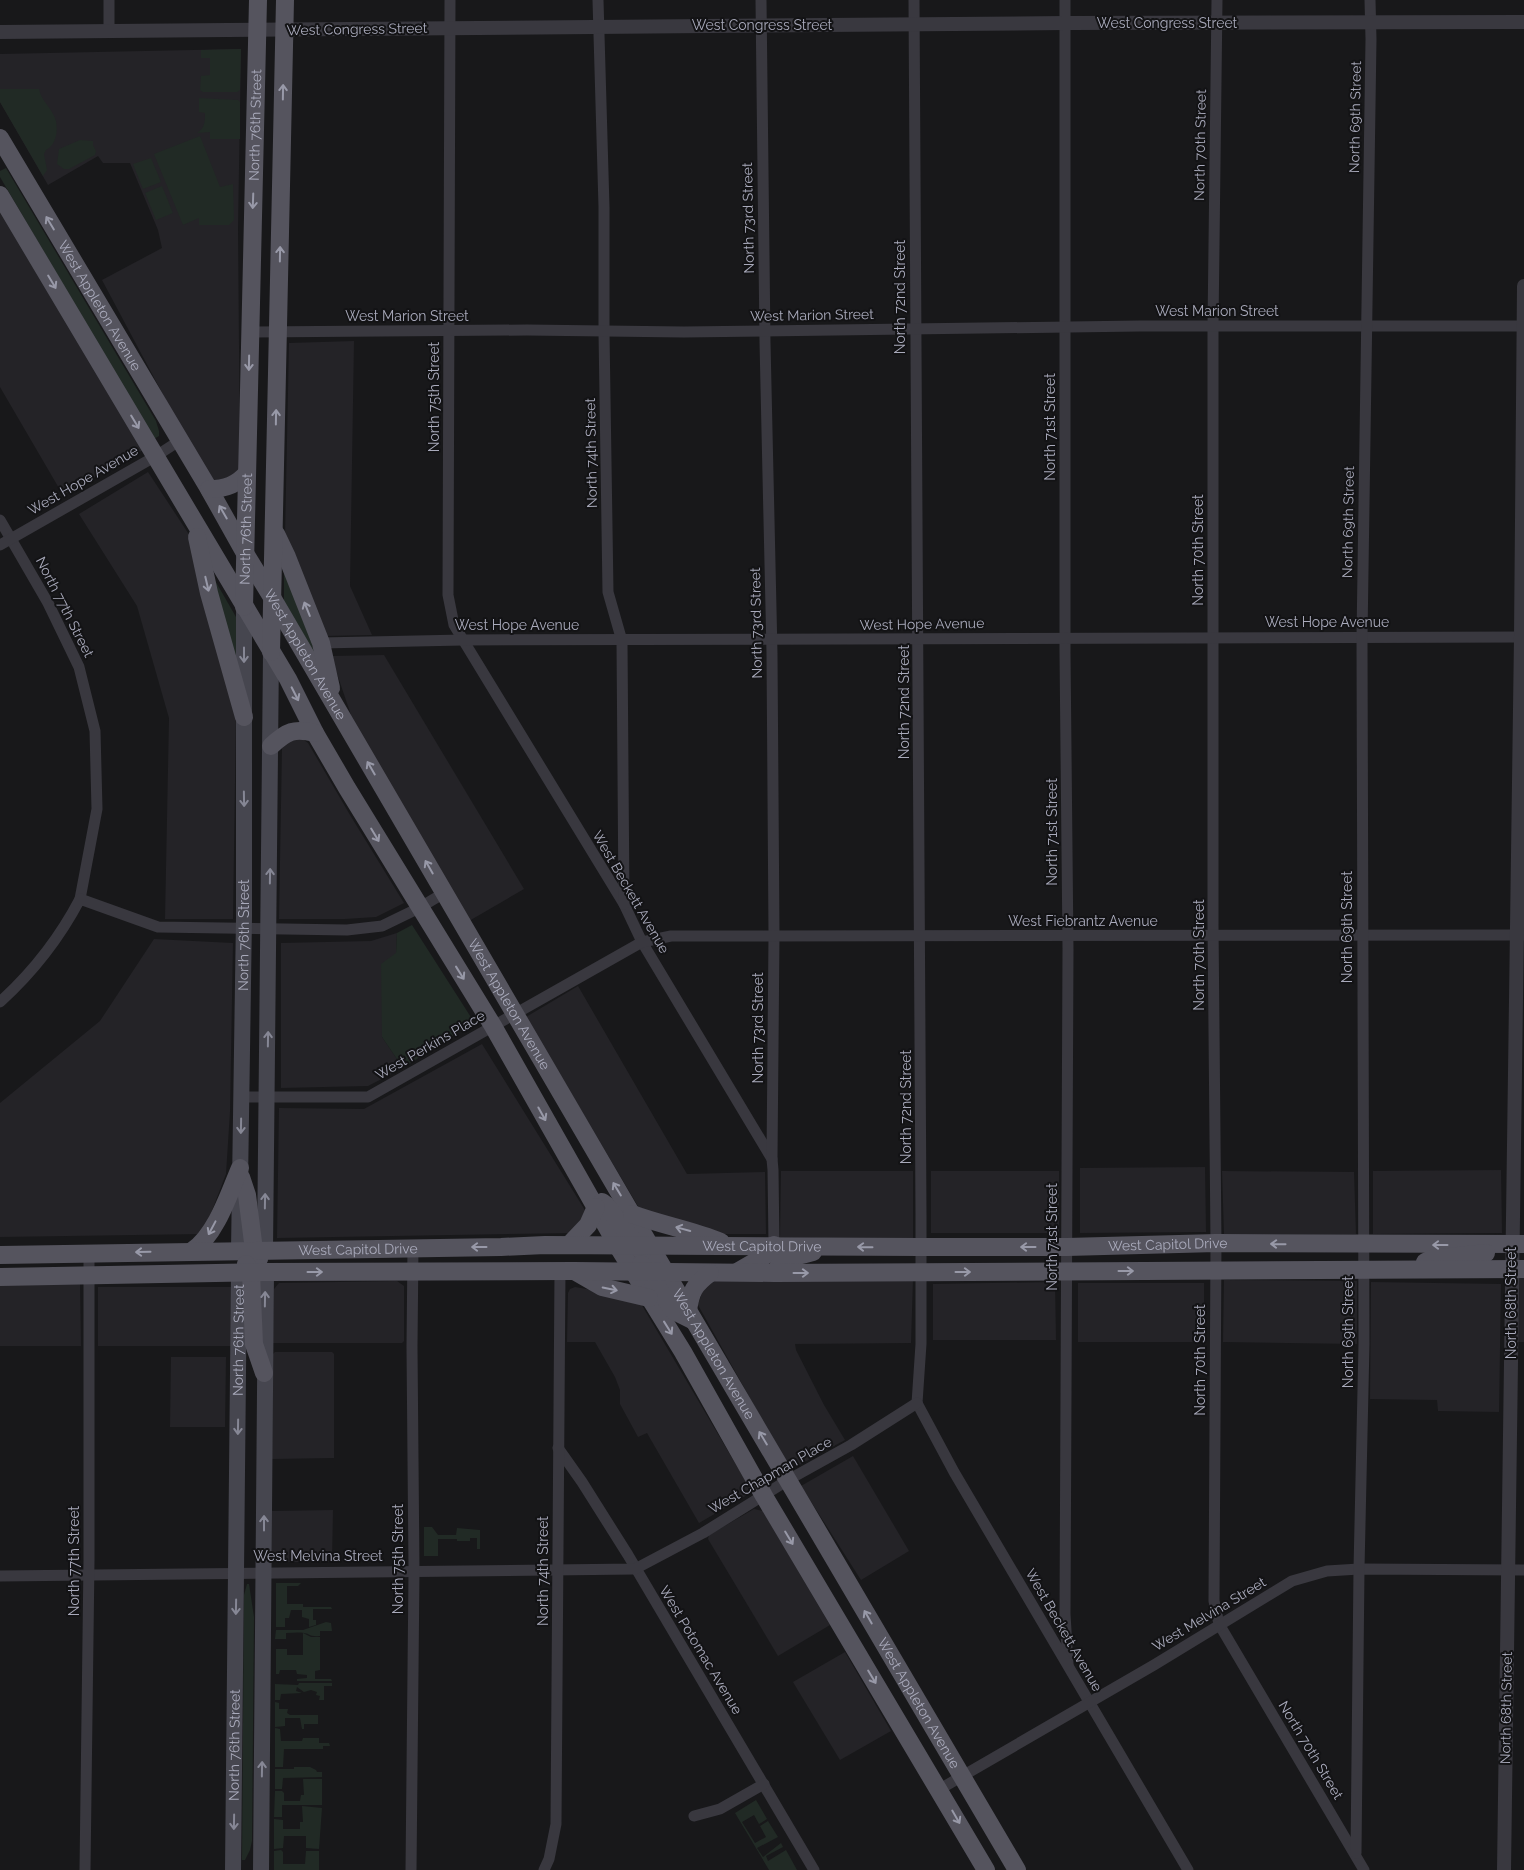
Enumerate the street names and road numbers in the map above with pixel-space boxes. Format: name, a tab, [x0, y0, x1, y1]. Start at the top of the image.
street label: West Congress Street	[1097, 15, 1238, 31]
street label: West Congress Street	[692, 17, 833, 33]
street label: West Congress Street	[287, 20, 428, 38]
street label: North 69th Street	[1346, 60, 1364, 173]
street label: North 76th Street	[246, 69, 264, 181]
street label: North 70th Street	[1191, 89, 1209, 201]
street label: North 73rd Street	[739, 162, 757, 274]
street label: West Appleton Avenue	[55, 238, 145, 374]
street label: North 72nd Street	[892, 240, 908, 354]
street label: West Marion Street	[1155, 303, 1279, 319]
street label: West Marion Street	[750, 306, 874, 324]
street label: West Marion Street	[345, 308, 469, 324]
street label: North 75th Street	[426, 341, 442, 452]
street label: North 71st Street	[1042, 373, 1058, 481]
street label: North 74th Street	[582, 398, 600, 508]
street label: West Hope Avenue	[25, 442, 141, 518]
street label: North 69th Street	[1339, 465, 1357, 578]
street label: North 76th Street	[237, 473, 255, 585]
street label: North 70th Street	[1190, 494, 1206, 606]
street label: North 77th Street	[33, 554, 97, 660]
street label: North 73rd Street	[747, 567, 765, 679]
street label: West Appleton Avenue	[261, 586, 350, 723]
street label: West Hope Avenue	[1265, 614, 1389, 630]
street label: West Hope Avenue	[860, 615, 984, 633]
street label: West Hope Avenue	[455, 617, 579, 633]
street label: North 72nd Street	[896, 645, 912, 759]
street label: North 71st Street	[1044, 778, 1060, 886]
street label: West Beckett Avenue	[589, 828, 673, 956]
street label: North 69th Street	[1339, 871, 1355, 983]
street label: North 76th Street	[235, 879, 252, 991]
street label: North 70th Street	[1191, 899, 1207, 1011]
street label: West Fiebrantz Avenue	[1008, 913, 1158, 929]
street label: West Appleton Avenue	[465, 936, 554, 1073]
street label: North 73rd Street	[750, 972, 766, 1084]
street label: West Perkins Place	[372, 1007, 488, 1083]
street label: North 72nd Street	[898, 1050, 914, 1164]
street label: North 71st Street	[1044, 1183, 1060, 1291]
street label: West Capitol Drive	[1108, 1235, 1227, 1254]
street label: West Capitol Drive	[702, 1238, 822, 1254]
street label: West Capitol Drive	[298, 1240, 418, 1258]
street label: North 68th Street	[1503, 1247, 1519, 1359]
street label: North 69th Street	[1340, 1276, 1356, 1388]
street label: North 76th Street	[230, 1284, 247, 1396]
street label: West Appleton Avenue	[669, 1286, 758, 1422]
street label: North 70th Street	[1192, 1304, 1208, 1416]
street label: West Chapman Place	[706, 1433, 834, 1517]
street label: North 75th Street	[390, 1503, 406, 1614]
street label: North 77th Street	[66, 1505, 82, 1616]
street label: North 74th Street	[535, 1516, 551, 1626]
street label: West Melvina Street	[253, 1548, 383, 1564]
street label: West Beckett Avenue	[1022, 1566, 1106, 1694]
street label: West Melvina Street	[1149, 1574, 1269, 1654]
street label: West Potomac Avenue	[656, 1583, 746, 1717]
street label: West Appleton Avenue	[874, 1635, 963, 1771]
street label: North 68th Street	[1497, 1651, 1515, 1764]
street label: North 76th Street	[226, 1689, 243, 1801]
street label: North 70th Street	[1275, 1698, 1347, 1802]

